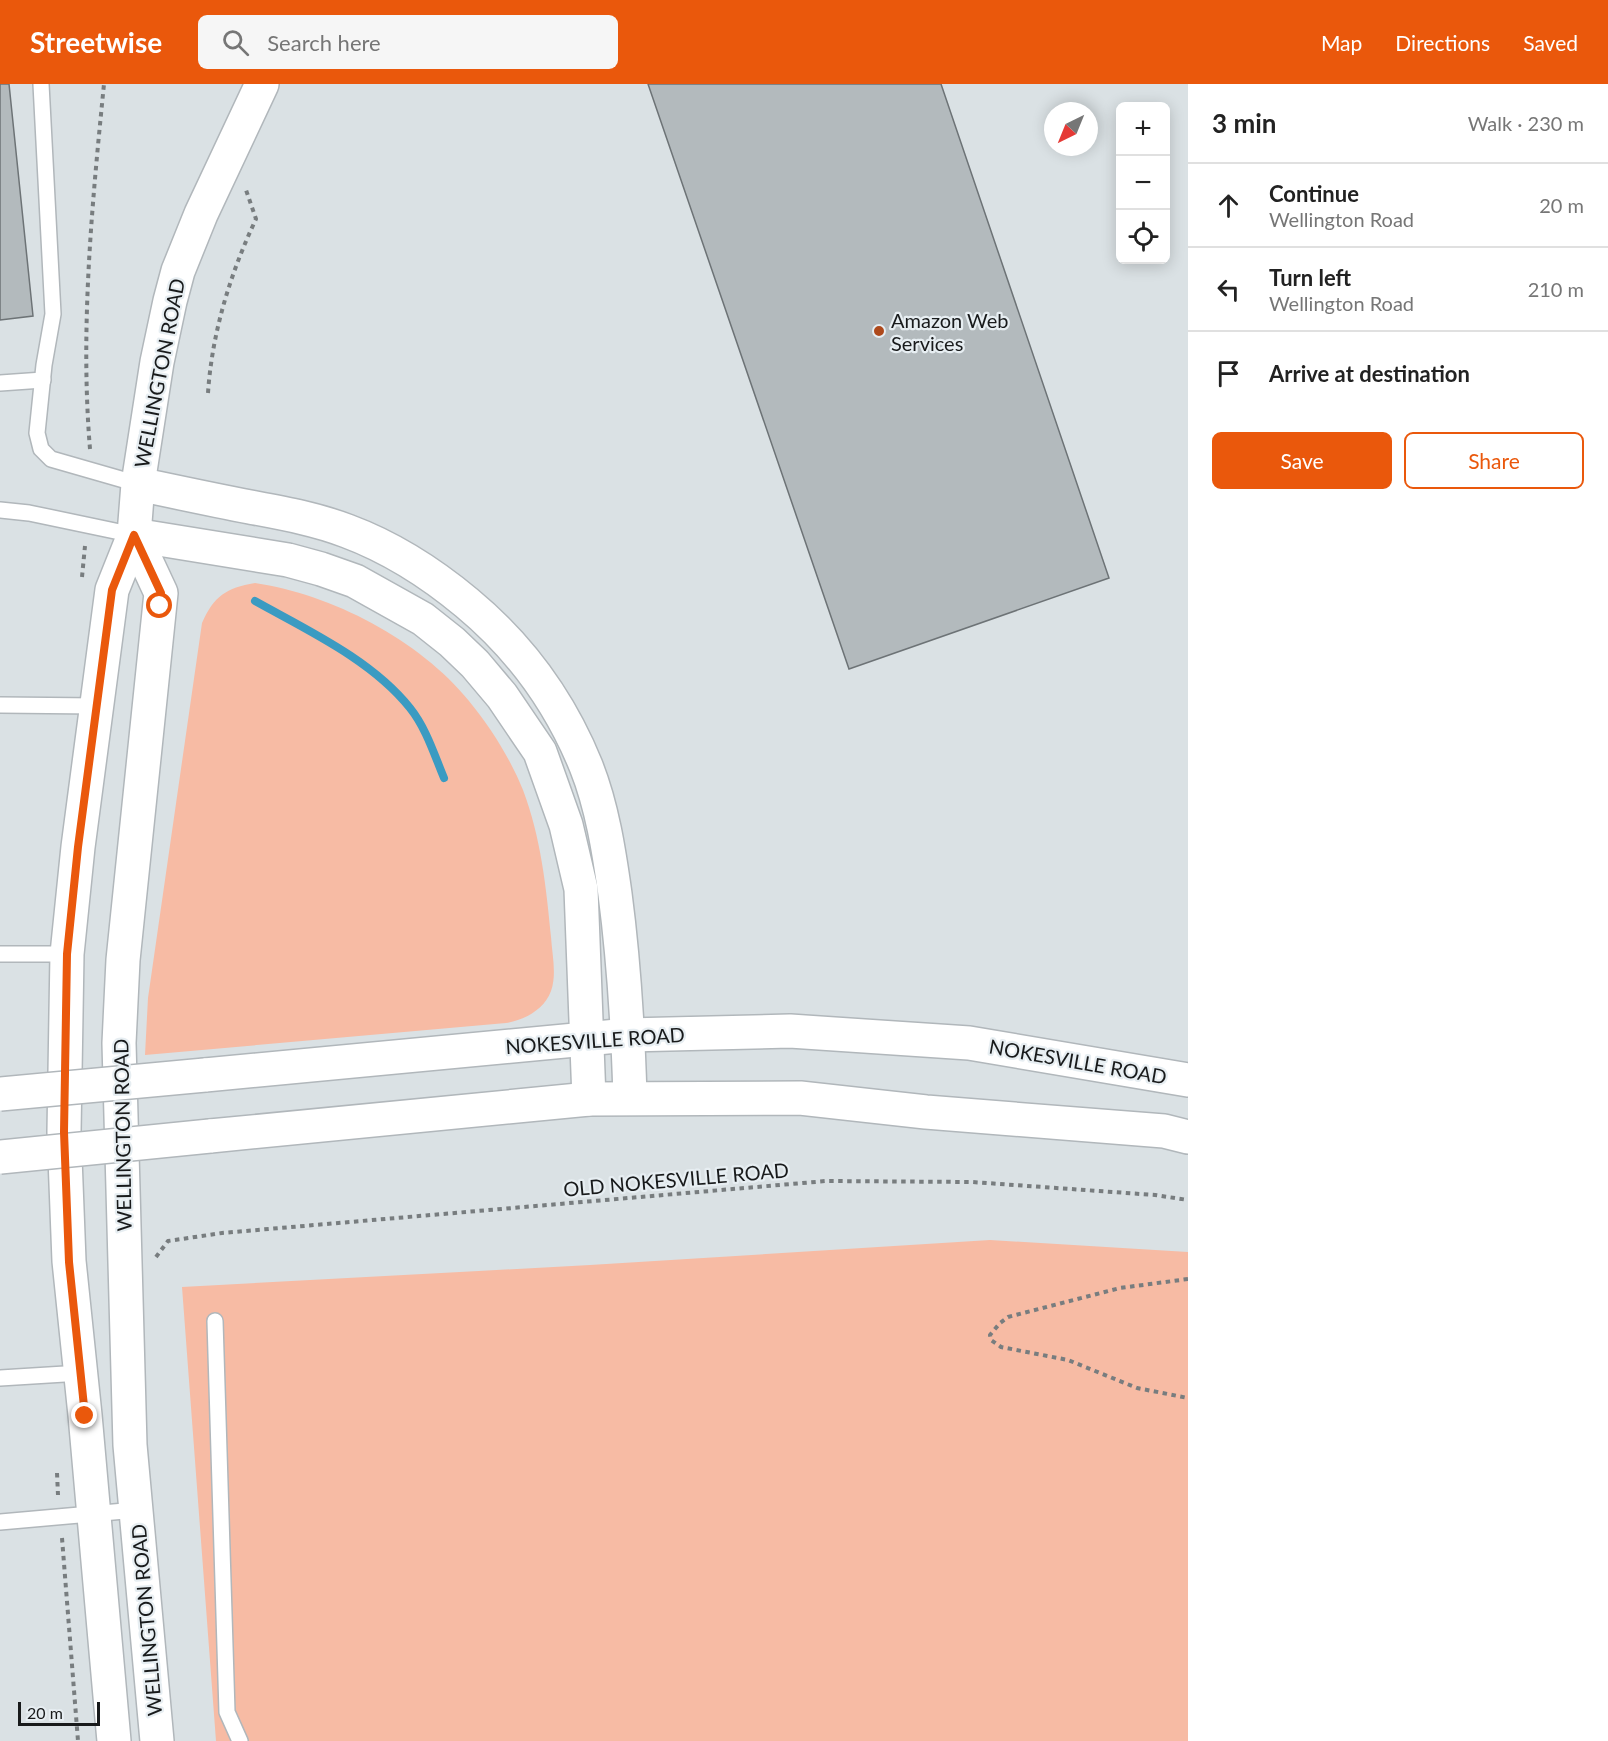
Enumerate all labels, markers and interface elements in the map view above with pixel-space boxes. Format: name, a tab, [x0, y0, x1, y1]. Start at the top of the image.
search box	[198, 15, 618, 69]
text: Streetwise	[30, 25, 162, 59]
icon: search	[219, 26, 252, 59]
text: Search here	[267, 29, 381, 56]
text: Map	[1321, 30, 1362, 55]
text: Directions	[1395, 30, 1490, 55]
text: Saved	[1523, 30, 1578, 55]
north arrow	[1044, 102, 1098, 156]
map controls	[1116, 102, 1170, 264]
button: +	[1116, 102, 1170, 156]
text: 3 min	[1212, 107, 1276, 139]
text: Walk · 230 m	[1468, 111, 1584, 135]
button: −	[1116, 156, 1170, 210]
text: Continue	[1269, 180, 1359, 207]
icon: ahead	[1212, 189, 1245, 222]
text: 20 m	[1539, 193, 1584, 217]
text: Wellington Road	[1269, 207, 1414, 231]
button: locate	[1116, 210, 1170, 264]
text: Turn left	[1269, 264, 1351, 291]
icon: left	[1212, 273, 1245, 306]
street label: WELLINGTON ROAD	[129, 276, 189, 470]
text: 210 m	[1528, 277, 1584, 301]
text: Wellington Road	[1269, 291, 1414, 315]
place label: Amazon Web Services	[891, 308, 1008, 355]
marker: Amazon Web Services	[872, 324, 886, 338]
icon: arrive	[1212, 357, 1245, 390]
text: Arrive at destination	[1269, 360, 1470, 387]
button: Save	[1212, 432, 1392, 489]
button: Share	[1404, 432, 1584, 489]
route start	[146, 592, 172, 618]
street label: NOKESVILLE ROAD	[504, 1022, 686, 1058]
street label: NOKESVILLE ROAD	[987, 1034, 1169, 1088]
street label: WELLINGTON ROAD	[108, 1039, 136, 1231]
street label: OLD NOKESVILLE ROAD	[562, 1157, 790, 1201]
route end	[71, 1402, 97, 1428]
street label: WELLINGTON ROAD	[126, 1523, 166, 1717]
scale bar	[18, 1699, 100, 1726]
text: 20 m	[27, 1703, 63, 1722]

